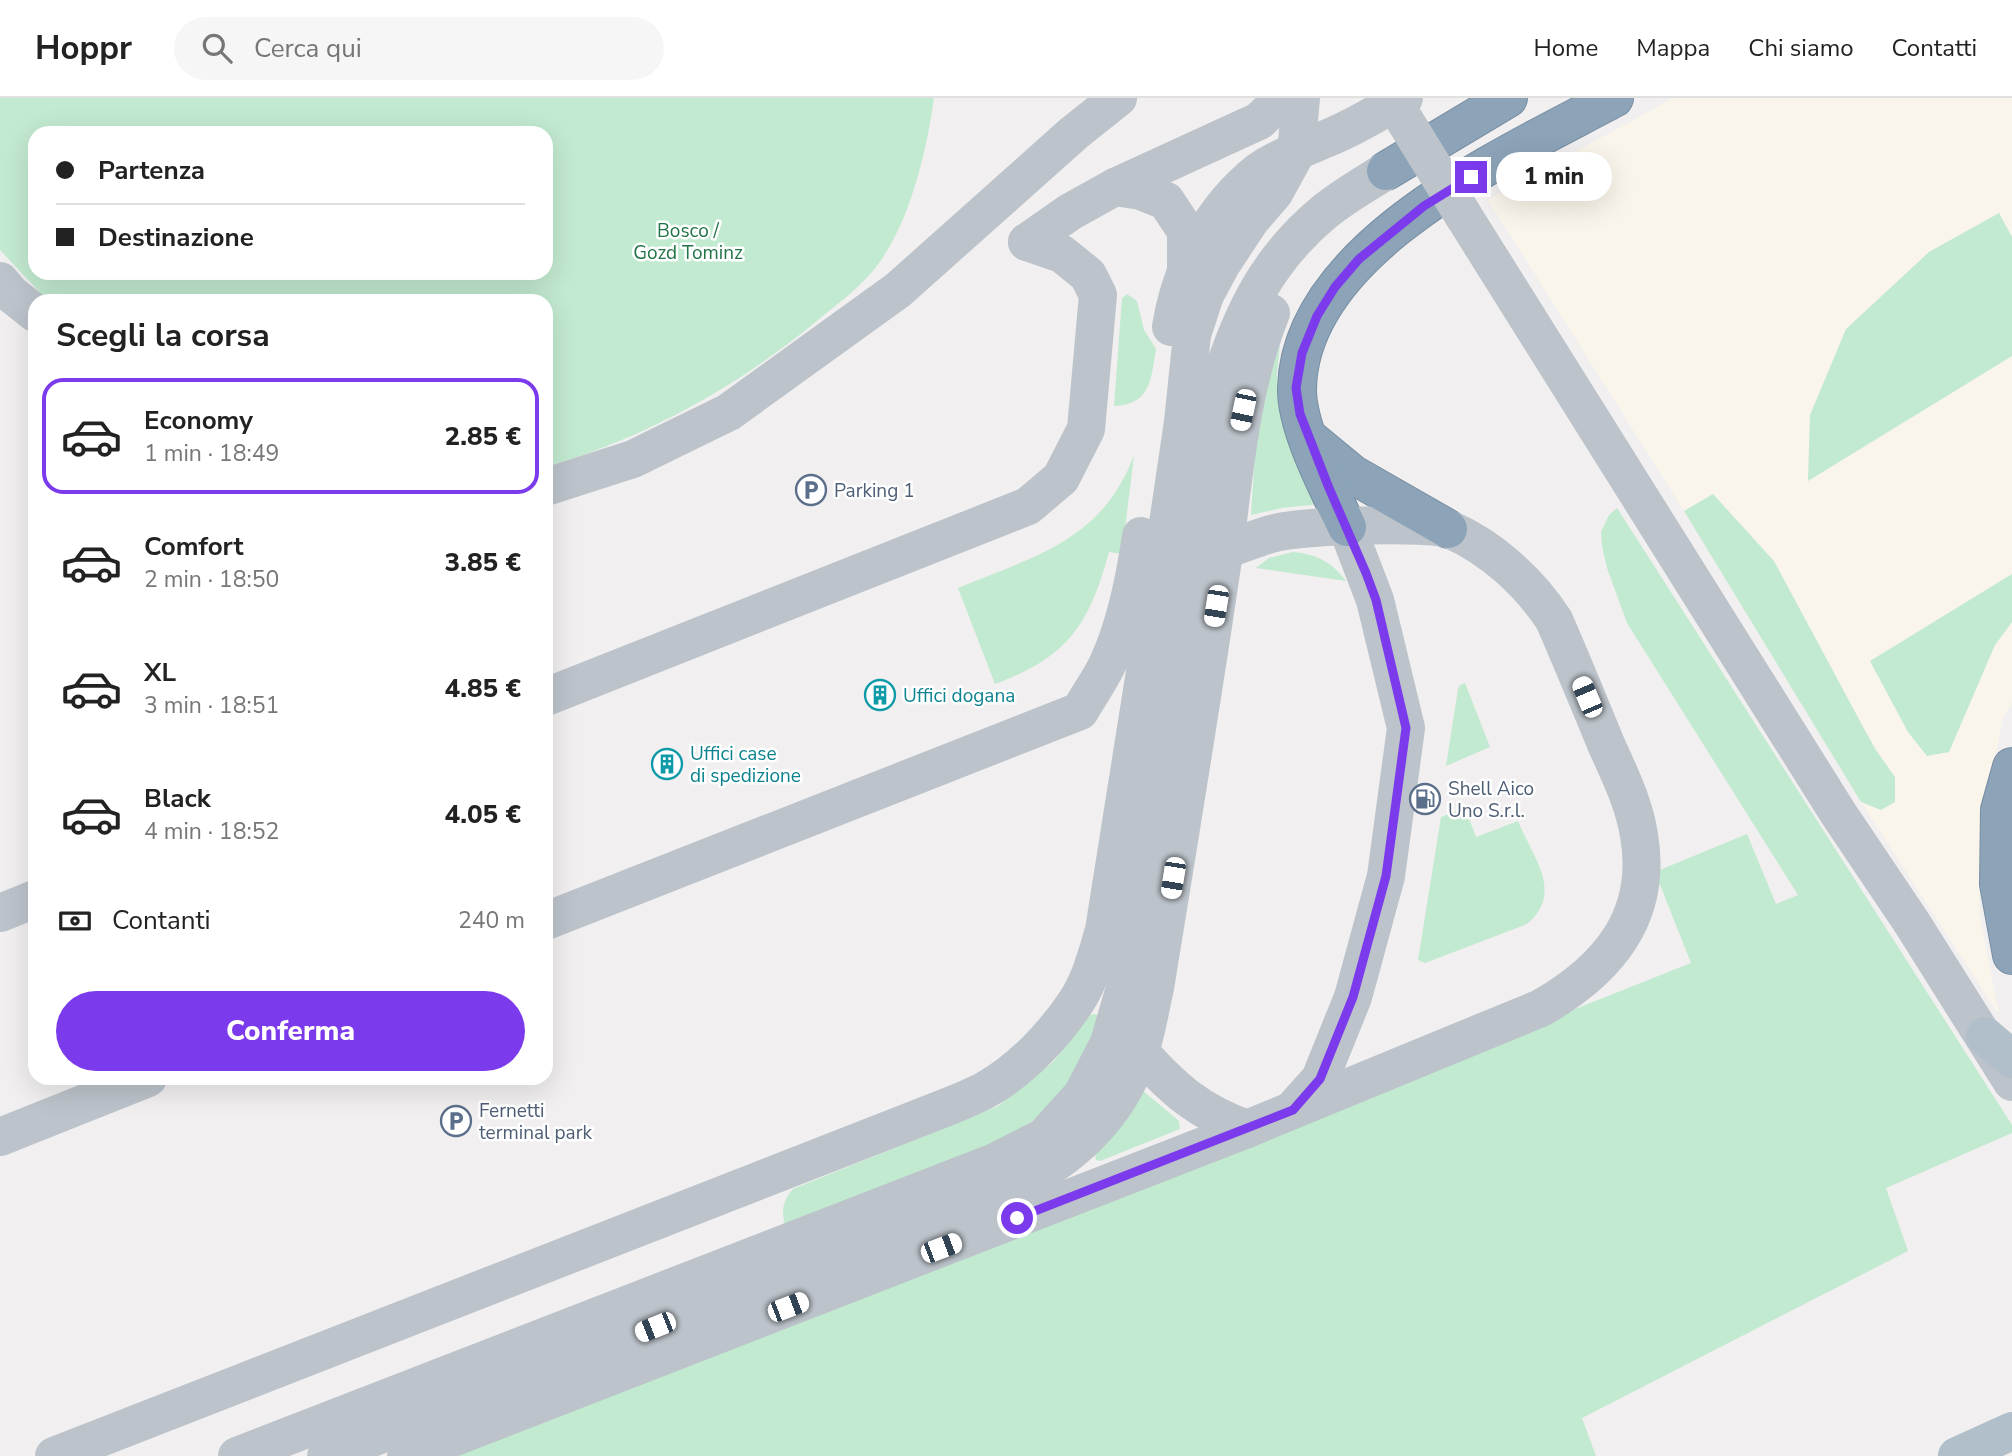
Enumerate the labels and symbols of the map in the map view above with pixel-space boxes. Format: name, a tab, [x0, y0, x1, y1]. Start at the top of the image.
callout: 1 min	[1496, 153, 1611, 202]
route end	[1455, 161, 1487, 193]
park label: Bosco / Gozd Tominz	[633, 218, 743, 266]
car	[1229, 387, 1258, 433]
parking icon: Parking 1	[794, 473, 828, 507]
place label: Parking 1	[834, 478, 915, 504]
car	[1203, 584, 1230, 628]
car	[1570, 674, 1605, 720]
building icon: Uffici dogana	[863, 678, 897, 712]
place label: Uffici dogana	[903, 683, 1015, 709]
place label: Uffici case di spedizione	[690, 741, 801, 789]
building icon: Uffici case di spedizione	[650, 747, 684, 781]
place label: Shell Aico Uno S.r.l.	[1448, 776, 1534, 824]
fuel station icon: Shell Aico Uno S.r.l.	[1408, 782, 1442, 816]
car	[1160, 856, 1187, 900]
place label: Fernetti terminal park	[479, 1098, 592, 1146]
parking icon: Fernetti terminal park	[439, 1104, 473, 1138]
route start	[1001, 1202, 1033, 1234]
car	[918, 1231, 965, 1265]
car	[765, 1290, 812, 1324]
car	[632, 1309, 679, 1345]

